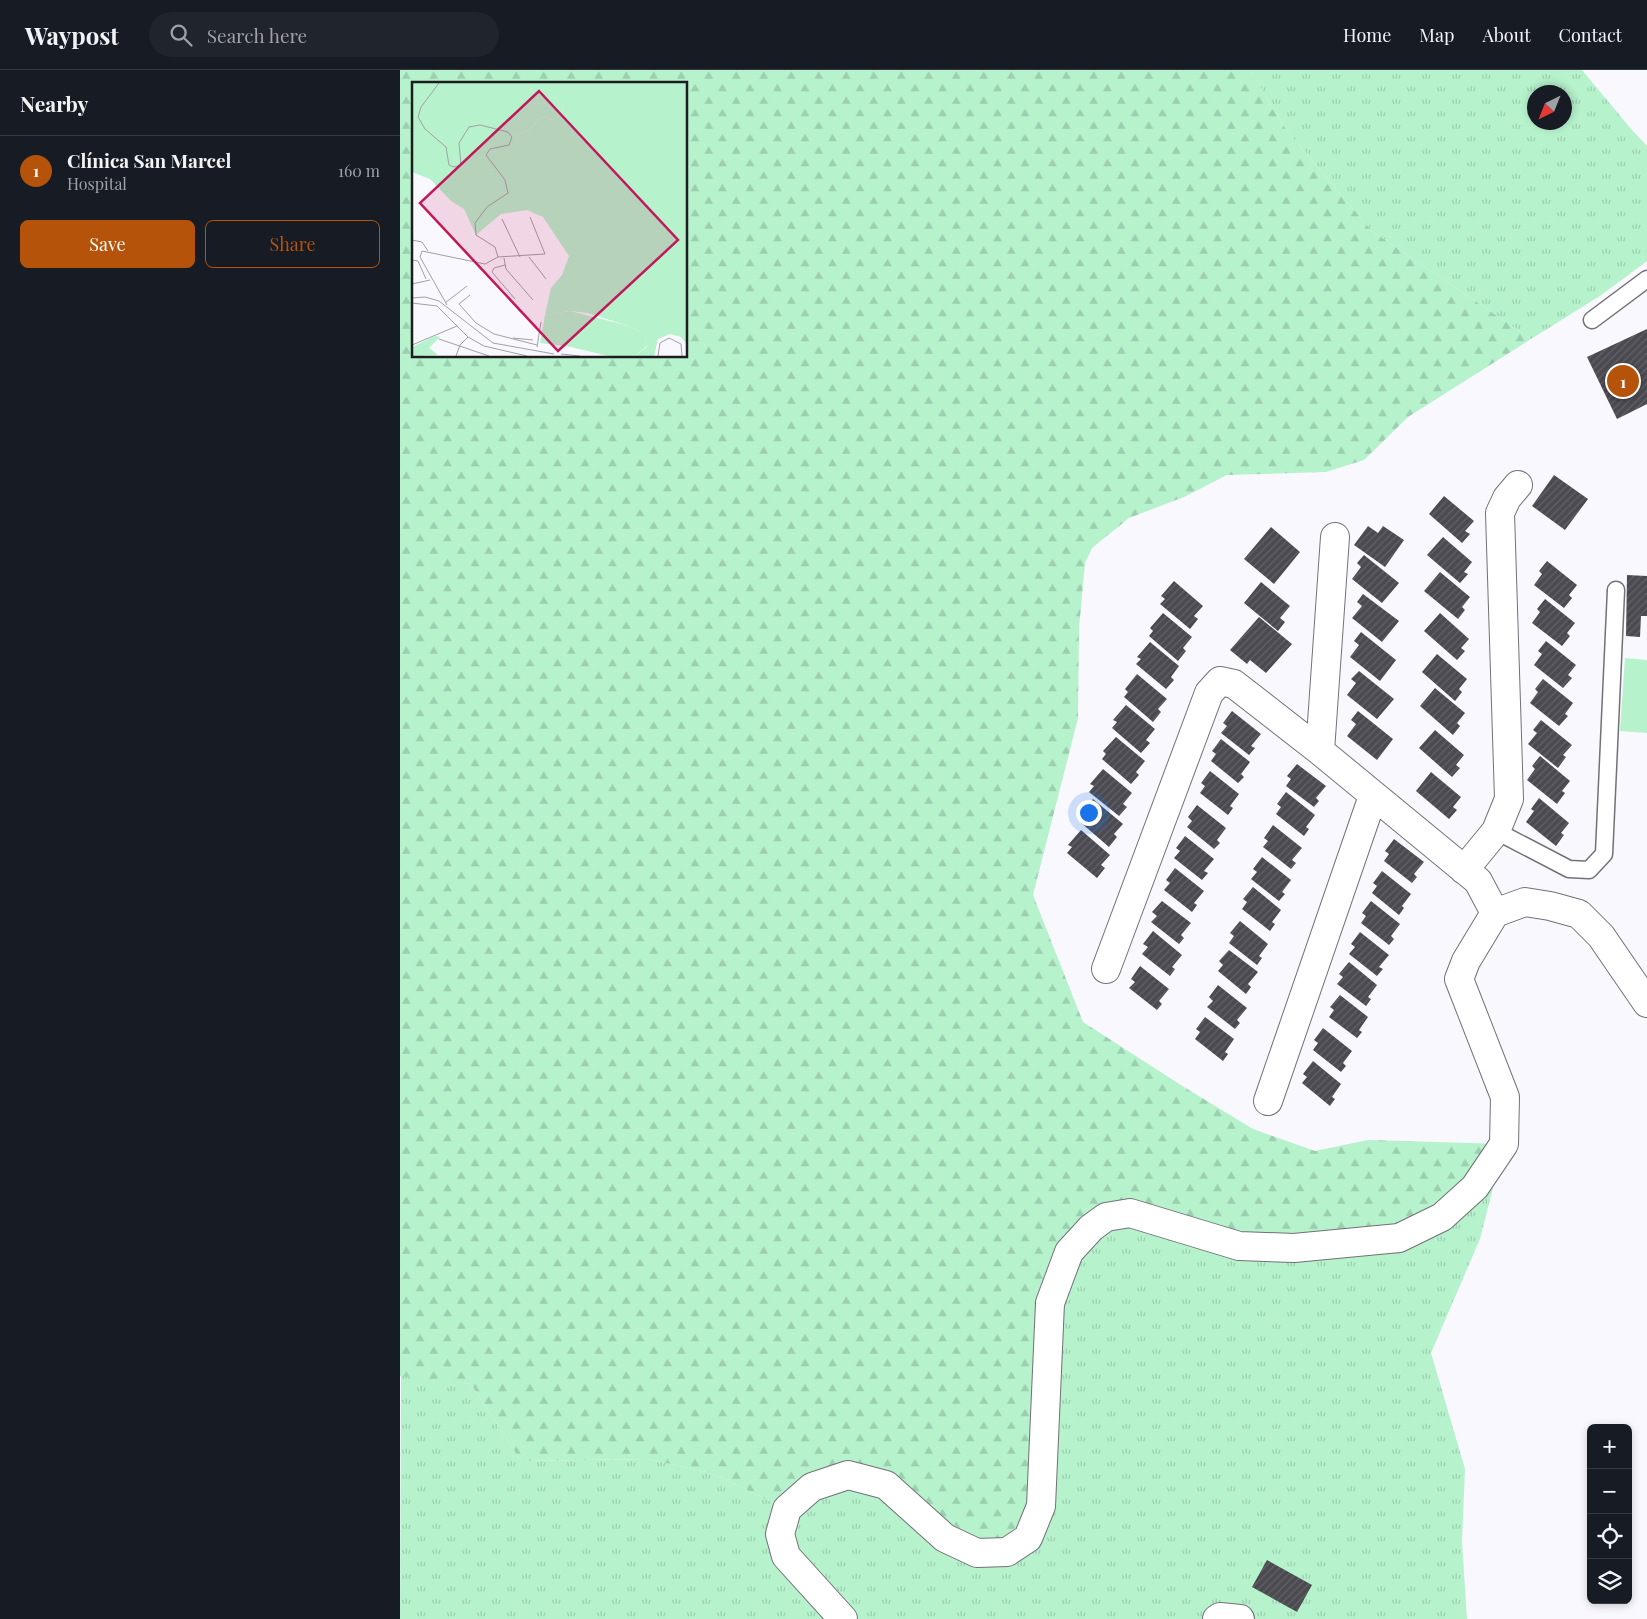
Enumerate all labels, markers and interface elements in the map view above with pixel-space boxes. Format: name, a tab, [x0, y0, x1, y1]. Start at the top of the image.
search box	[149, 12, 499, 57]
text: Waypost	[25, 19, 119, 51]
icon: search	[167, 21, 195, 49]
text: Search here	[207, 22, 307, 48]
text: Home	[1343, 23, 1391, 47]
text: Map	[1419, 23, 1454, 47]
text: About	[1482, 23, 1531, 47]
text: Contact	[1559, 23, 1622, 47]
inset map	[412, 82, 688, 358]
north arrow	[1527, 85, 1572, 130]
text: Nearby	[20, 89, 89, 117]
text: Clínica San Marcel	[67, 147, 231, 173]
text: 1	[33, 160, 39, 181]
text: 160 m	[338, 160, 380, 181]
text: Hospital	[67, 173, 127, 194]
button: Save	[20, 220, 195, 268]
button: Share	[205, 220, 380, 268]
pin: 1	[1607, 362, 1639, 400]
your location	[1076, 800, 1102, 826]
map controls	[1587, 1424, 1632, 1604]
button: +	[1587, 1424, 1632, 1469]
button: −	[1587, 1469, 1632, 1514]
button: locate	[1587, 1514, 1632, 1559]
button: layers	[1587, 1559, 1632, 1604]

